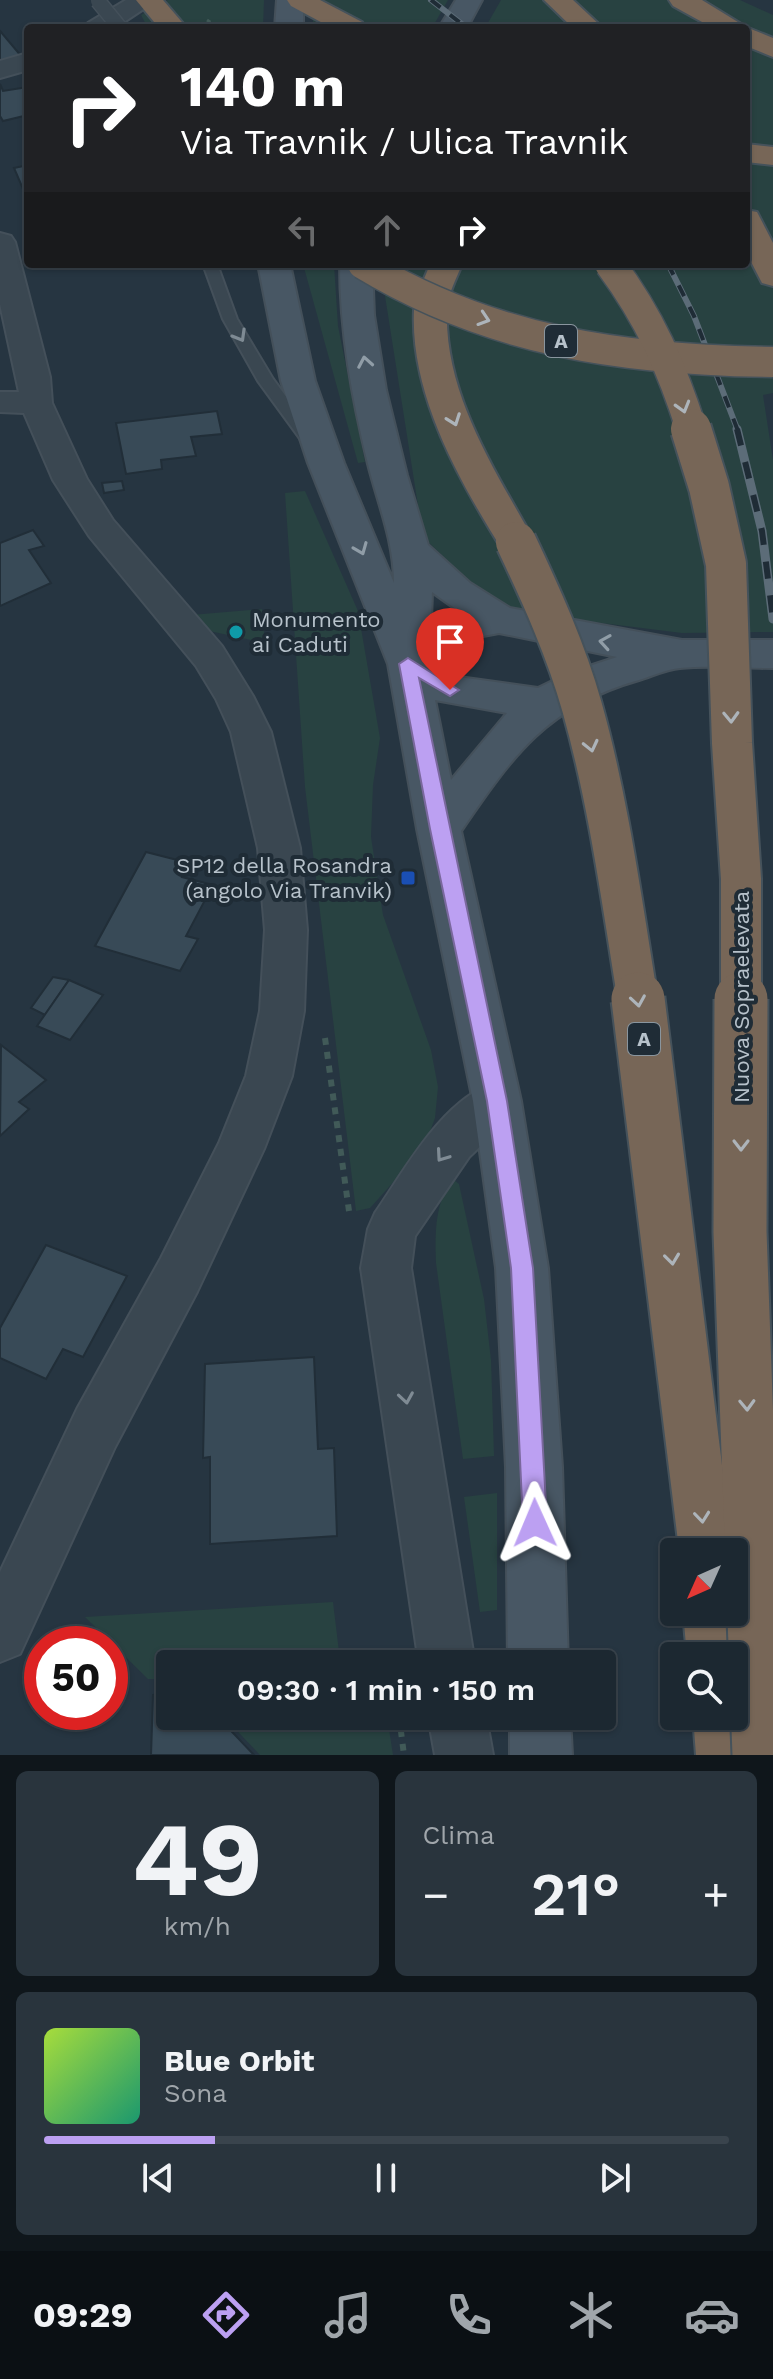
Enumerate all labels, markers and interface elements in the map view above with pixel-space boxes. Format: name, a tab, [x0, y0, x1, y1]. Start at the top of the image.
text: 140 m	[180, 54, 345, 120]
icon: right	[48, 56, 152, 160]
text: Via Travnik / Ulica Travnik	[180, 121, 629, 163]
icon: left	[281, 208, 325, 252]
icon: ahead	[365, 208, 409, 252]
icon: right	[449, 208, 493, 252]
one-way arrow	[477, 310, 491, 326]
road number: A	[545, 325, 577, 357]
one-way arrow	[230, 327, 246, 342]
one-way arrow	[357, 355, 374, 369]
one-way arrow	[674, 400, 690, 414]
one-way arrow	[444, 412, 460, 426]
one-way arrow	[351, 541, 368, 555]
place label: Monumento ai Caduti	[252, 607, 381, 657]
pin	[416, 608, 484, 690]
icon: arrive	[428, 620, 472, 664]
marker: Monumento ai Caduti	[227, 623, 245, 641]
one-way arrow	[598, 634, 611, 651]
one-way arrow	[722, 711, 739, 724]
one-way arrow	[582, 738, 599, 752]
place label: SP12 della Rosandra (angolo Via Tranvik)	[176, 853, 392, 903]
marker: SP12 della Rosandra (angolo Via Tranvik)	[399, 869, 417, 887]
street label: Nuova Sopraelevata	[729, 891, 754, 1103]
one-way arrow	[629, 994, 646, 1008]
road number: A	[628, 1023, 660, 1055]
one-way arrow	[732, 1139, 750, 1152]
one-way arrow	[437, 1148, 452, 1162]
one-way arrow	[663, 1253, 680, 1266]
one-way arrow	[397, 1391, 414, 1405]
one-way arrow	[738, 1399, 755, 1412]
position arrow	[493, 1481, 577, 1565]
one-way arrow	[694, 1511, 711, 1524]
north arrow	[660, 1538, 748, 1626]
map controls	[660, 1538, 748, 1730]
speed limit sign: 50	[24, 1626, 128, 1730]
button: search	[660, 1642, 748, 1730]
text: 09:30 · 1 min · 150 m	[237, 1672, 535, 1707]
text: 49	[132, 1798, 263, 1920]
text: Clima	[423, 1820, 495, 1850]
text: 21°	[531, 1859, 620, 1930]
text: −	[423, 1869, 449, 1921]
text: +	[702, 1869, 729, 1921]
text: km/h	[164, 1911, 231, 1941]
text: Blue Orbit	[164, 2043, 314, 2078]
text: Sona	[164, 2078, 227, 2108]
icon: previous	[136, 2156, 180, 2200]
icon: pause	[364, 2156, 408, 2200]
icon: next	[593, 2156, 637, 2200]
icon: directions	[198, 2287, 254, 2343]
icon: music	[320, 2287, 376, 2343]
icon: phone	[441, 2287, 497, 2343]
icon: climate	[563, 2287, 619, 2343]
icon: car	[684, 2287, 740, 2343]
text: 09:29	[33, 2294, 133, 2336]

